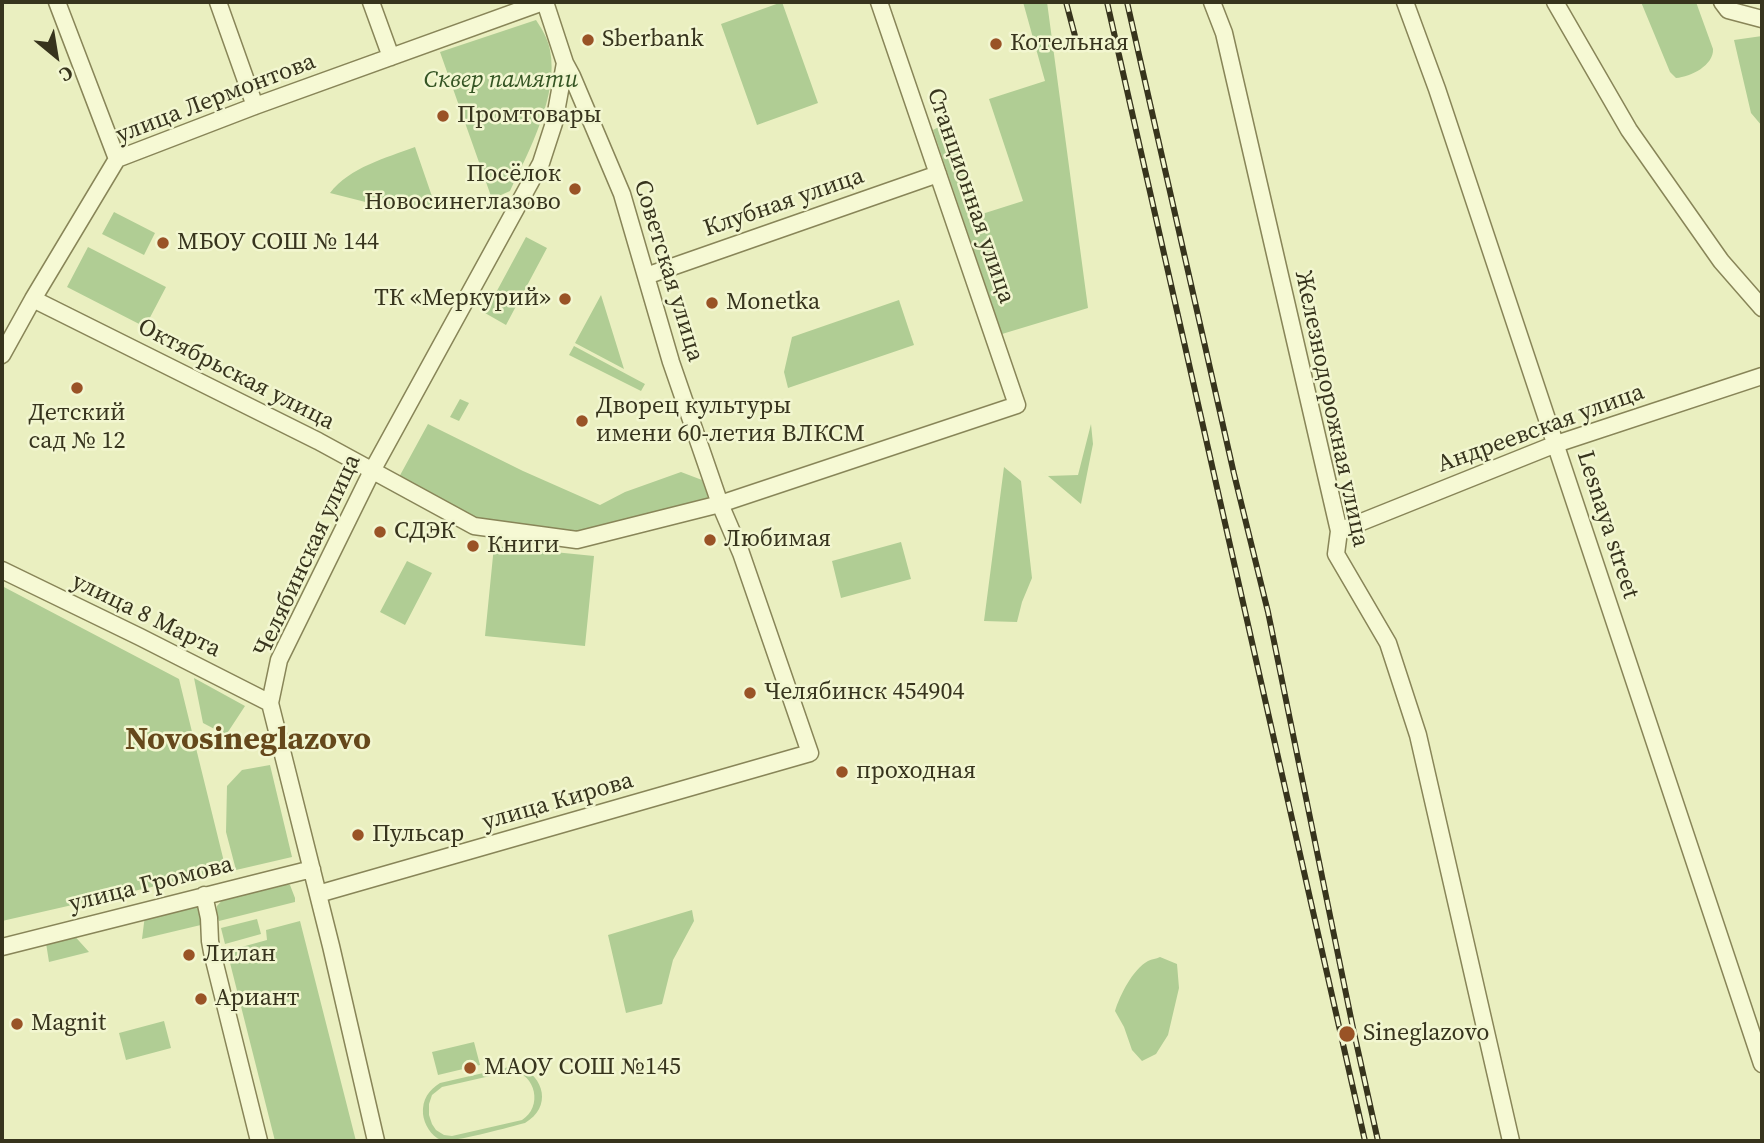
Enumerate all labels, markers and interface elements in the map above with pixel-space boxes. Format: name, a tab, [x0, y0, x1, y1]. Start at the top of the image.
north arrow	[21, 21, 91, 91]
place label: Sberbank	[602, 26, 704, 54]
place label: Котельная	[1010, 30, 1129, 58]
marker: Sberbank	[580, 32, 596, 48]
marker: Котельная	[988, 36, 1004, 52]
street label: улица Лермонтова	[112, 48, 320, 150]
text: С	[55, 60, 78, 88]
park label: Сквер памяти	[424, 67, 578, 95]
street label: Станционная улица	[920, 84, 1020, 308]
place label: Промтовары	[457, 102, 602, 130]
marker: Промтовары	[435, 108, 451, 124]
place label: Посёлок Новосинеглазово	[364, 161, 561, 217]
street label: Клубная улица	[700, 162, 868, 244]
street label: Советская улица	[627, 177, 709, 365]
marker: Посёлок Новосинеглазово	[567, 181, 583, 197]
place label: МБОУ СОШ № 144	[177, 229, 379, 257]
marker: МБОУ СОШ № 144	[155, 235, 171, 251]
street label: Железнодорожная улица	[1288, 268, 1374, 550]
place label: ТК «Меркурий»	[374, 285, 551, 313]
place label: Monetka	[726, 289, 820, 317]
marker: ТК «Меркурий»	[557, 291, 573, 307]
marker: Monetka	[704, 295, 720, 311]
street label: Октябрьская улица	[133, 313, 339, 437]
street label: Андреевская улица	[1434, 378, 1648, 480]
marker: Детский сад № 12	[69, 380, 85, 396]
place label: Дворец культуры имени 60-летия ВЛКСМ	[596, 393, 865, 449]
place label: Детский сад № 12	[28, 400, 126, 456]
marker: Дворец культуры имени 60-летия ВЛКСМ	[574, 413, 590, 429]
street label: Lesnaya street	[1570, 448, 1644, 602]
street label: Челябинская улица	[248, 450, 368, 662]
place label: СДЭК	[394, 518, 456, 546]
marker: СДЭК	[372, 524, 388, 540]
place label: Любимая	[724, 526, 831, 554]
place label: Книги	[487, 532, 560, 560]
marker: Любимая	[702, 532, 718, 548]
marker: Книги	[465, 538, 481, 554]
street label: улица 8 Марта	[67, 567, 225, 665]
place label: Челябинск 454904	[764, 679, 965, 707]
marker: Челябинск 454904	[742, 685, 758, 701]
district label: Novosineglazovo	[125, 722, 371, 760]
place label: проходная	[856, 758, 976, 786]
marker: проходная	[834, 764, 850, 780]
street label: улица Кирова	[479, 767, 637, 837]
place label: Пульсар	[372, 821, 464, 849]
marker: Пульсар	[350, 827, 366, 843]
street label: улица Громова	[66, 851, 236, 919]
place label: Лилан	[203, 941, 276, 969]
marker: Лилан	[181, 947, 197, 963]
place label: Ариант	[215, 985, 299, 1013]
marker: Ариант	[193, 991, 209, 1007]
place label: Magnit	[31, 1010, 106, 1038]
marker: Magnit	[9, 1016, 25, 1032]
place label: Sineglazovo	[1363, 1020, 1489, 1048]
marker: Sineglazovo	[1337, 1024, 1357, 1044]
place label: МАОУ СОШ №145	[484, 1054, 681, 1082]
marker: МАОУ СОШ №145	[462, 1060, 478, 1076]

